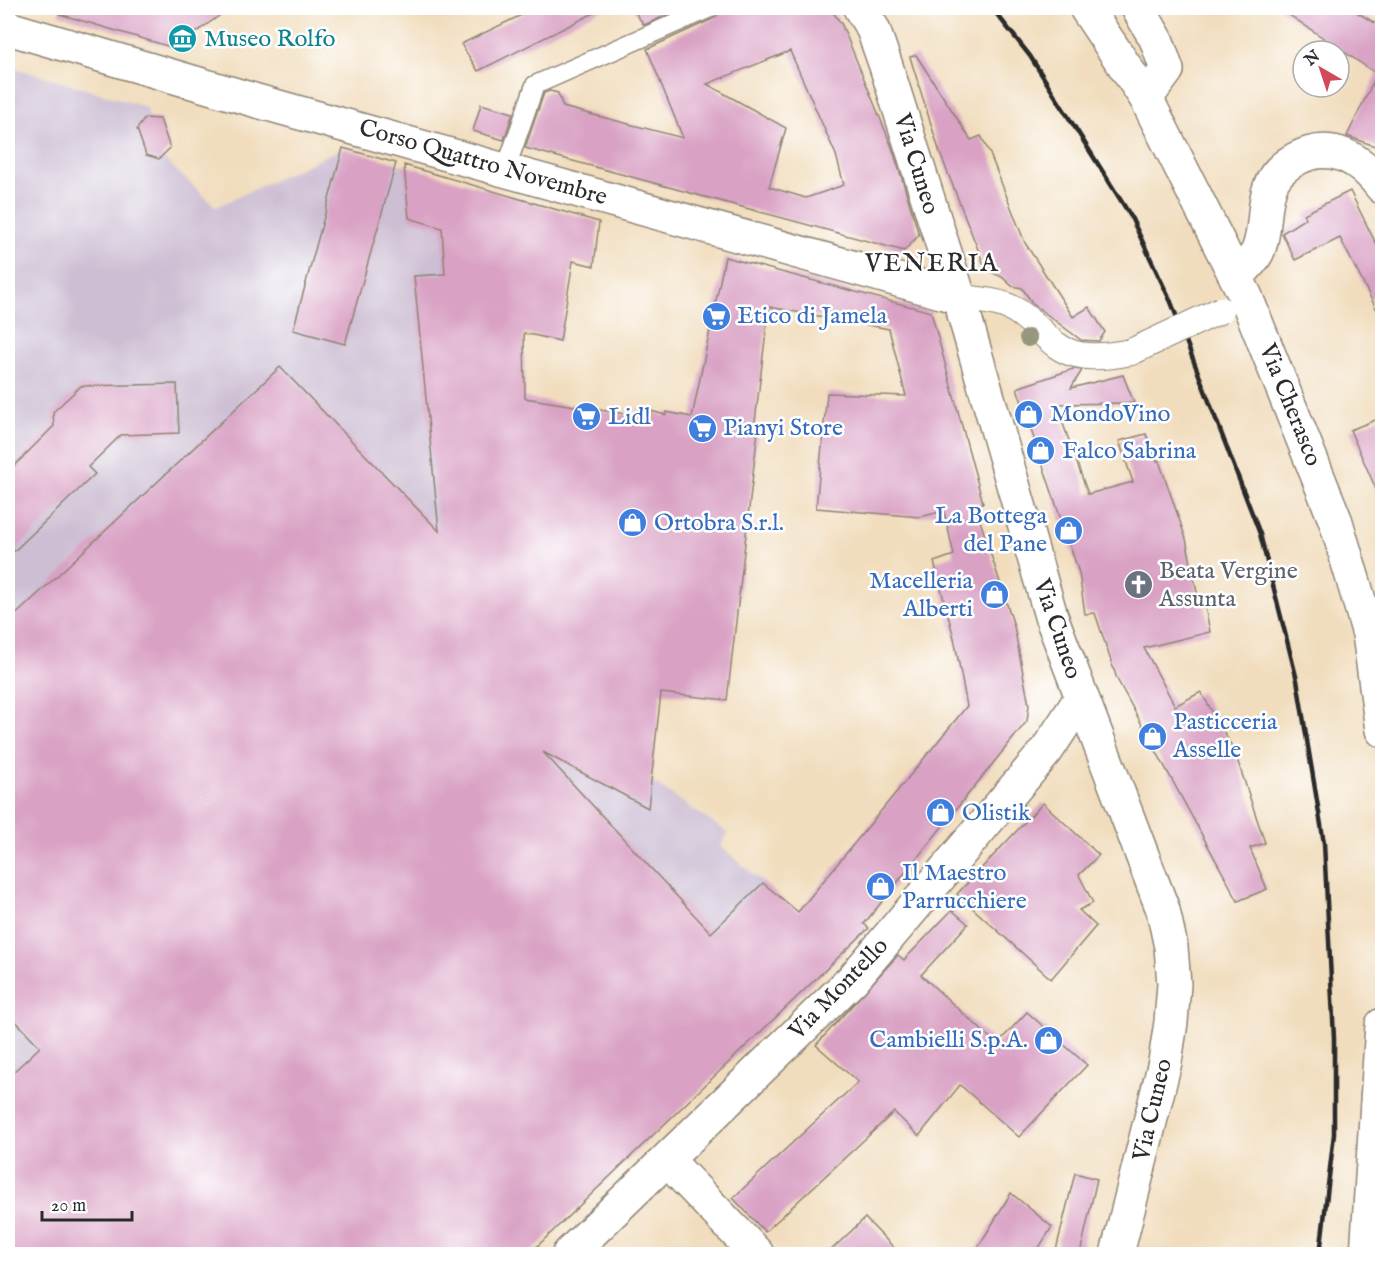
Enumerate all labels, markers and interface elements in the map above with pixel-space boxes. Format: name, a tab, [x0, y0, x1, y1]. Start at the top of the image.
museum icon: Museo Rolfo	[167, 23, 199, 55]
place label: Museo Rolfo	[204, 24, 336, 55]
north arrow	[1291, 39, 1351, 99]
text: N	[1300, 47, 1325, 72]
street label: Via Cuneo	[886, 109, 946, 218]
street label: Corso Quattro Novembre	[355, 113, 611, 213]
district label: VENERIA	[864, 247, 999, 280]
supermarket icon: Etico di Jamela	[700, 300, 732, 332]
place label: Etico di Jamela	[737, 301, 888, 332]
street label: Via Cherasco	[1251, 338, 1329, 471]
shop icon: MondoVino	[1013, 398, 1045, 430]
place label: MondoVino	[1050, 399, 1170, 430]
supermarket icon: Lidl	[571, 401, 603, 433]
place label: Lidl	[608, 402, 651, 433]
supermarket icon: Pianyi Store	[686, 412, 718, 444]
place label: Pianyi Store	[723, 413, 843, 444]
shop icon: Falco Sabrina	[1025, 435, 1057, 467]
place label: Falco Sabrina	[1062, 436, 1197, 467]
place label: La Bottega del Pane	[935, 501, 1048, 560]
shop icon: Ortobra S.r.l.	[617, 507, 649, 539]
place label: Ortobra S.r.l.	[654, 508, 784, 539]
shop icon: La Bottega del Pane	[1052, 514, 1084, 546]
place label: Beata Vergine Assunta	[1158, 556, 1298, 615]
place label: Macelleria Alberti	[869, 566, 974, 625]
church icon: Beata Vergine Assunta	[1122, 569, 1154, 601]
street label: Via Cuneo	[1025, 574, 1089, 683]
shop icon: Macelleria Alberti	[978, 579, 1010, 611]
place label: Pasticceria Asselle	[1172, 707, 1278, 766]
shop icon: Pasticceria Asselle	[1136, 720, 1168, 752]
shop icon: Olistik	[925, 797, 957, 829]
place label: Olistik	[962, 798, 1031, 829]
place label: Il Maestro Parrucchiere	[902, 858, 1027, 917]
shop icon: Il Maestro Parrucchiere	[865, 871, 897, 903]
street label: Via Montello	[782, 931, 896, 1048]
shop icon: Cambielli S.p.A.	[1033, 1024, 1065, 1056]
place label: Cambielli S.p.A.	[869, 1025, 1028, 1056]
street label: Via Cuneo	[1126, 1056, 1180, 1165]
scale bar	[42, 1184, 132, 1222]
text: 20 m	[51, 1195, 86, 1218]

